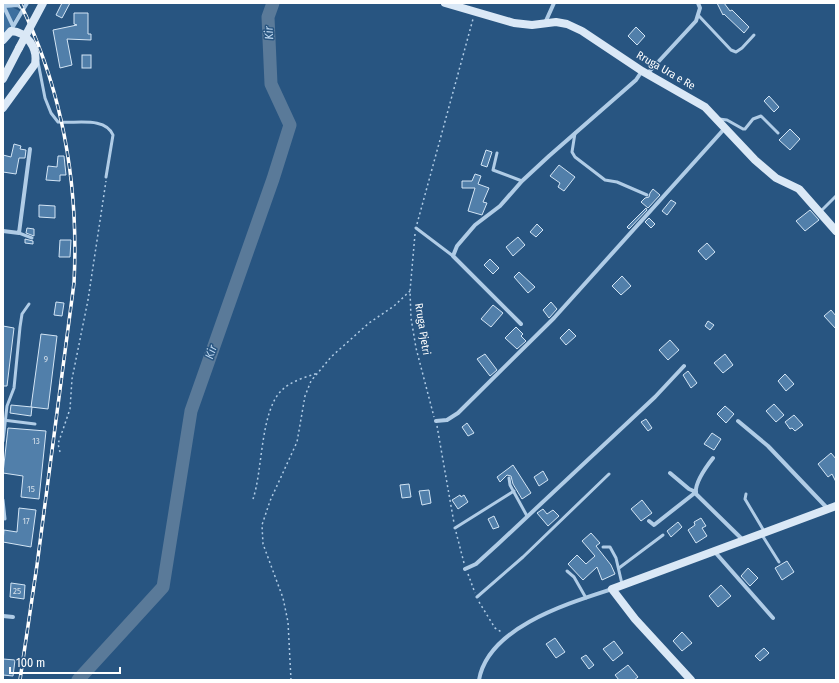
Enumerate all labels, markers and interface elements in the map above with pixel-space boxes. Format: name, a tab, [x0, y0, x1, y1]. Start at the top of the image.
water label: Kir	[262, 25, 276, 40]
street label: Rruga Ura e Re	[634, 48, 697, 92]
street label: Rruga Pjetri	[412, 302, 433, 356]
water label: Kir	[202, 343, 220, 361]
house number: 9	[44, 354, 48, 364]
house number: 13	[32, 436, 40, 446]
house number: 15	[27, 484, 35, 494]
house number: 17	[22, 516, 30, 526]
house number: 25	[13, 586, 21, 596]
scale bar	[10, 649, 120, 675]
text: 100 m	[16, 656, 45, 670]

